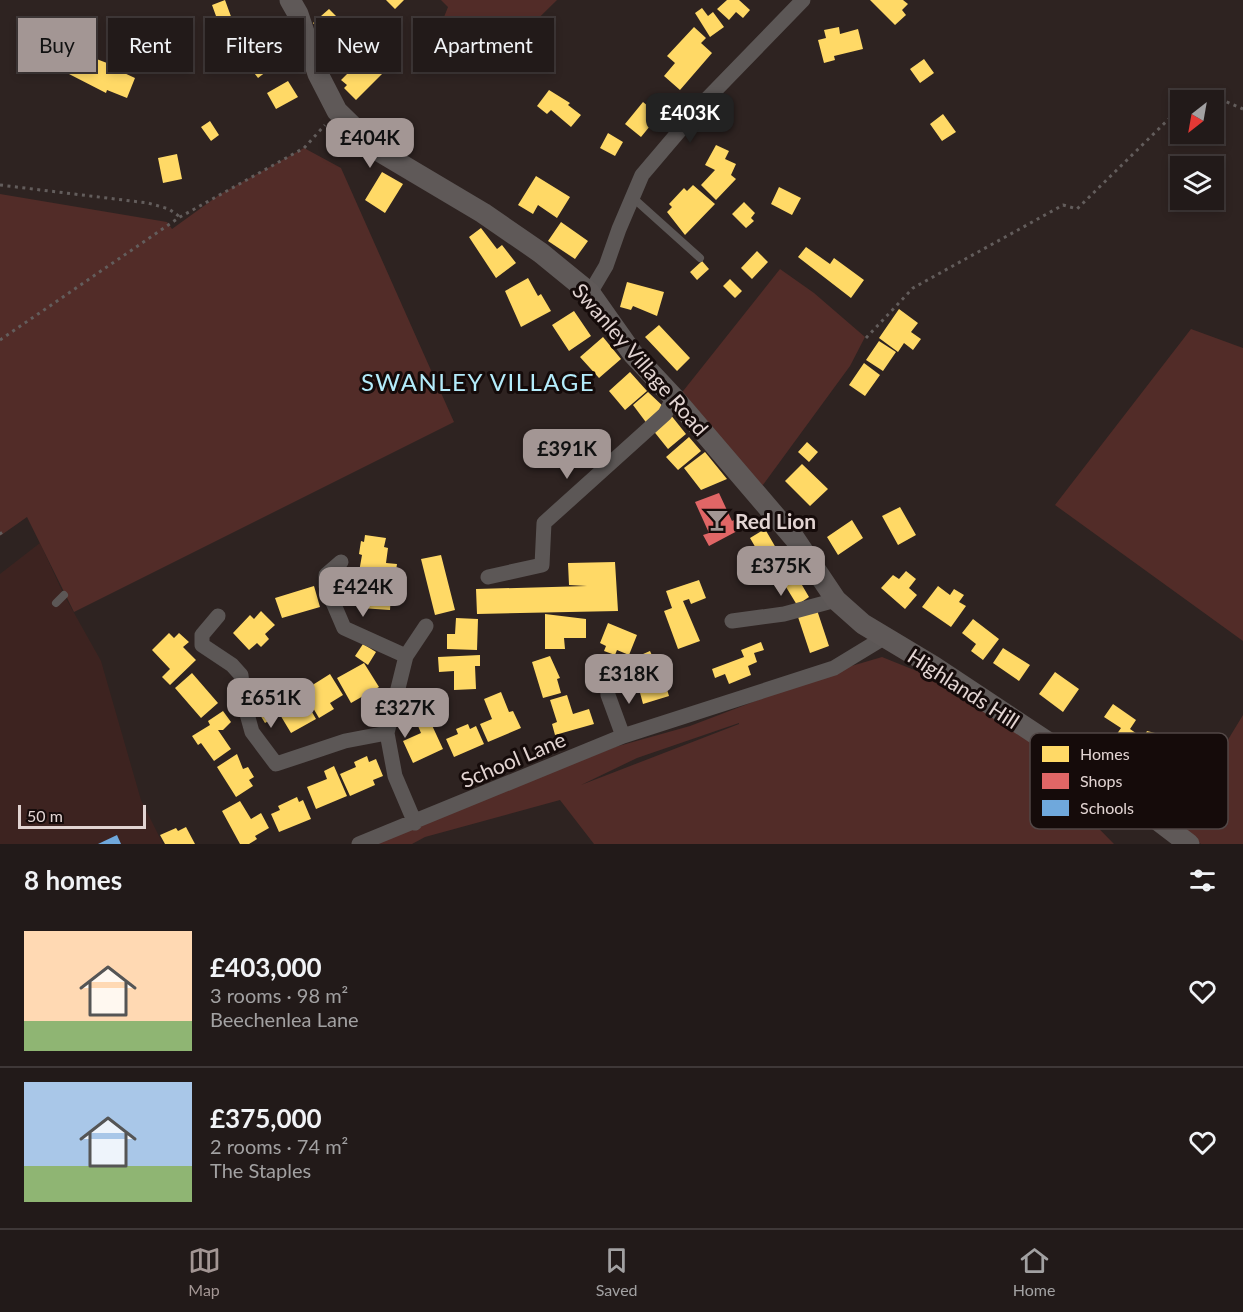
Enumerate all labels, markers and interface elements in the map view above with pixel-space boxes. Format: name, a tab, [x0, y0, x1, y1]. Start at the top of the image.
chip: Buy	[18, 18, 96, 72]
chip: Rent	[108, 18, 193, 72]
chip: Filters	[205, 18, 304, 72]
chip: New	[316, 18, 401, 72]
chip: Apartment	[413, 18, 554, 72]
north arrow	[1170, 90, 1224, 144]
map controls	[1170, 90, 1224, 210]
pin: £403K	[648, 93, 732, 144]
text: £403K	[660, 100, 720, 124]
pin: £404K	[328, 118, 412, 169]
text: £404K	[340, 125, 400, 149]
button: layers	[1170, 156, 1224, 210]
street label: Swanley Village Road	[568, 278, 714, 440]
district label: SWANLEY VILLAGE	[361, 367, 595, 396]
pin: £391K	[525, 429, 609, 480]
text: £391K	[537, 436, 597, 460]
bar icon: Red Lion	[704, 507, 730, 533]
place label: Red Lion	[735, 508, 816, 533]
pin: £375K	[739, 546, 823, 597]
text: £375K	[751, 553, 811, 577]
pin: £424K	[321, 567, 405, 618]
text: £424K	[333, 574, 393, 598]
street label: Highlands Hill	[904, 643, 1024, 733]
pin: £318K	[587, 654, 671, 705]
text: £318K	[599, 661, 659, 685]
pin: £651K	[229, 678, 313, 729]
text: £651K	[241, 685, 301, 709]
pin: £327K	[363, 688, 447, 739]
text: £327K	[375, 695, 435, 719]
street label: School Lane	[457, 726, 569, 792]
legend	[1030, 733, 1228, 829]
text: Homes	[1080, 744, 1130, 763]
text: Shops	[1080, 771, 1123, 790]
text: Schools	[1080, 798, 1134, 817]
scale bar	[18, 802, 146, 830]
text: 50 m	[27, 806, 63, 825]
text: 8 homes	[24, 864, 122, 896]
icon: filters	[1186, 864, 1219, 897]
text: £403,000	[210, 951, 322, 983]
icon: home	[72, 955, 144, 1027]
icon: heart	[1186, 975, 1219, 1008]
text: 3 rooms · 98 m²	[210, 983, 348, 1007]
text: Beechenlea Lane	[210, 1007, 359, 1031]
text: £375,000	[210, 1102, 322, 1134]
icon: home	[72, 1106, 144, 1178]
icon: heart	[1186, 1126, 1219, 1159]
text: 2 rooms · 74 m²	[210, 1134, 348, 1158]
text: The Staples	[210, 1158, 311, 1182]
tab: Map	[188, 1244, 221, 1299]
tab: Saved	[596, 1244, 638, 1299]
tab: Home	[1013, 1244, 1055, 1299]

